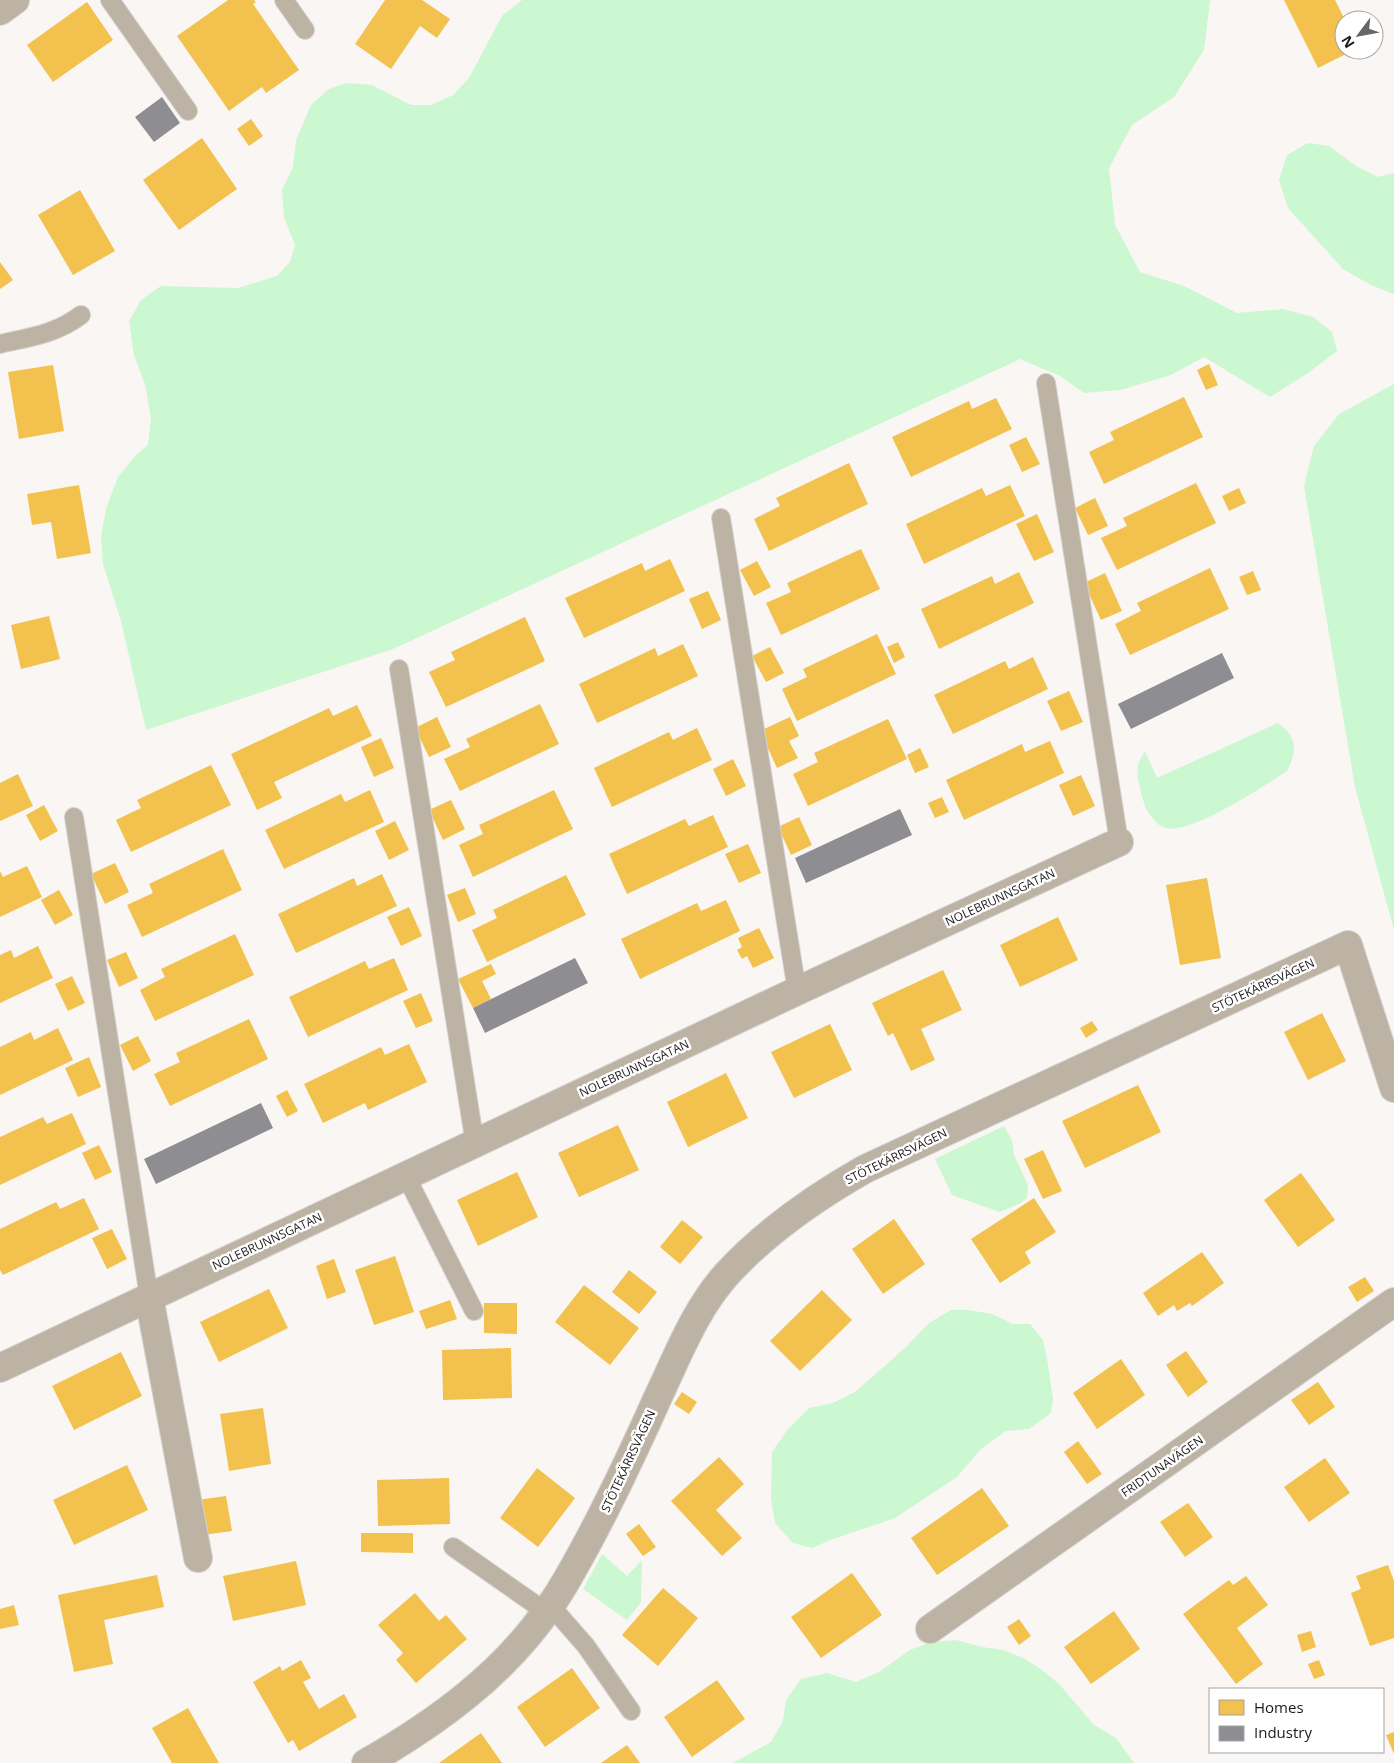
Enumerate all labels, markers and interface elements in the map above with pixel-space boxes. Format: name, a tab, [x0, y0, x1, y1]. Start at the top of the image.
north arrow	[1334, 10, 1384, 60]
text: N	[1336, 32, 1359, 52]
street label: NOLEBRUNNSGATAN	[942, 864, 1058, 930]
street label: STÖTEKÄRRSVÄGEN	[1209, 954, 1317, 1016]
street label: NOLEBRUNNSGATAN	[576, 1035, 692, 1101]
street label: STÖTEKÄRRSVÄGEN	[842, 1124, 950, 1188]
street label: NOLEBRUNNSGATAN	[209, 1208, 325, 1274]
street label: STÖTEKÄRRSVÄGEN	[597, 1407, 659, 1515]
street label: FRIDTUNAVÄGEN	[1117, 1431, 1207, 1501]
legend	[1209, 1688, 1384, 1753]
text: Homes	[1254, 1697, 1304, 1717]
text: Industry	[1254, 1722, 1312, 1742]

